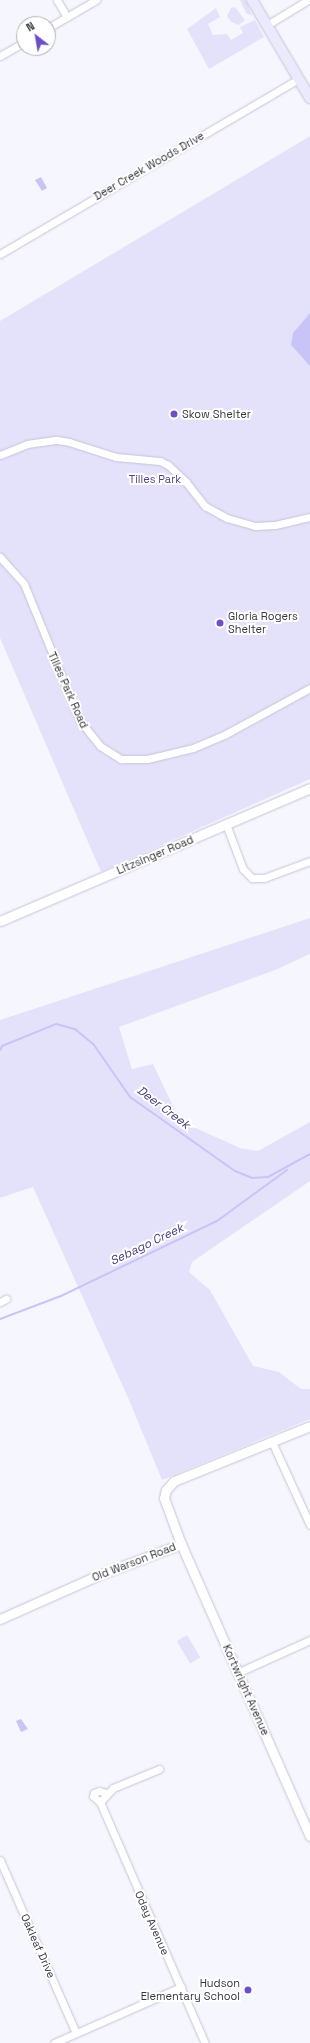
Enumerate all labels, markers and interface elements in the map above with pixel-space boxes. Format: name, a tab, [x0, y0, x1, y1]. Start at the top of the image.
north arrow	[16, 16, 56, 56]
text: N	[24, 19, 37, 34]
street label: Deer Creek Woods Drive	[91, 129, 207, 203]
place label: Skow Shelter	[182, 407, 251, 421]
marker: Skow Shelter	[169, 409, 179, 419]
park label: Tilles Park	[129, 472, 181, 486]
place label: Gloria Rogers Shelter	[228, 610, 298, 636]
marker: Gloria Rogers Shelter	[215, 618, 225, 628]
street label: Tilles Park Road	[45, 650, 91, 730]
street label: Litzsinger Road	[115, 833, 195, 877]
water label: Deer Creek	[134, 1083, 192, 1133]
water label: Sebago Creek	[108, 1221, 186, 1269]
street label: Old Warson Road	[90, 1540, 178, 1584]
street label: Kortwright Avenue	[220, 1642, 272, 1738]
street label: Oday Avenue	[132, 1889, 172, 1957]
street label: Oakleaf Drive	[18, 1912, 58, 1980]
place label: Hudson Elementary School	[141, 1977, 240, 2003]
marker: Hudson Elementary School	[243, 1985, 253, 1995]

